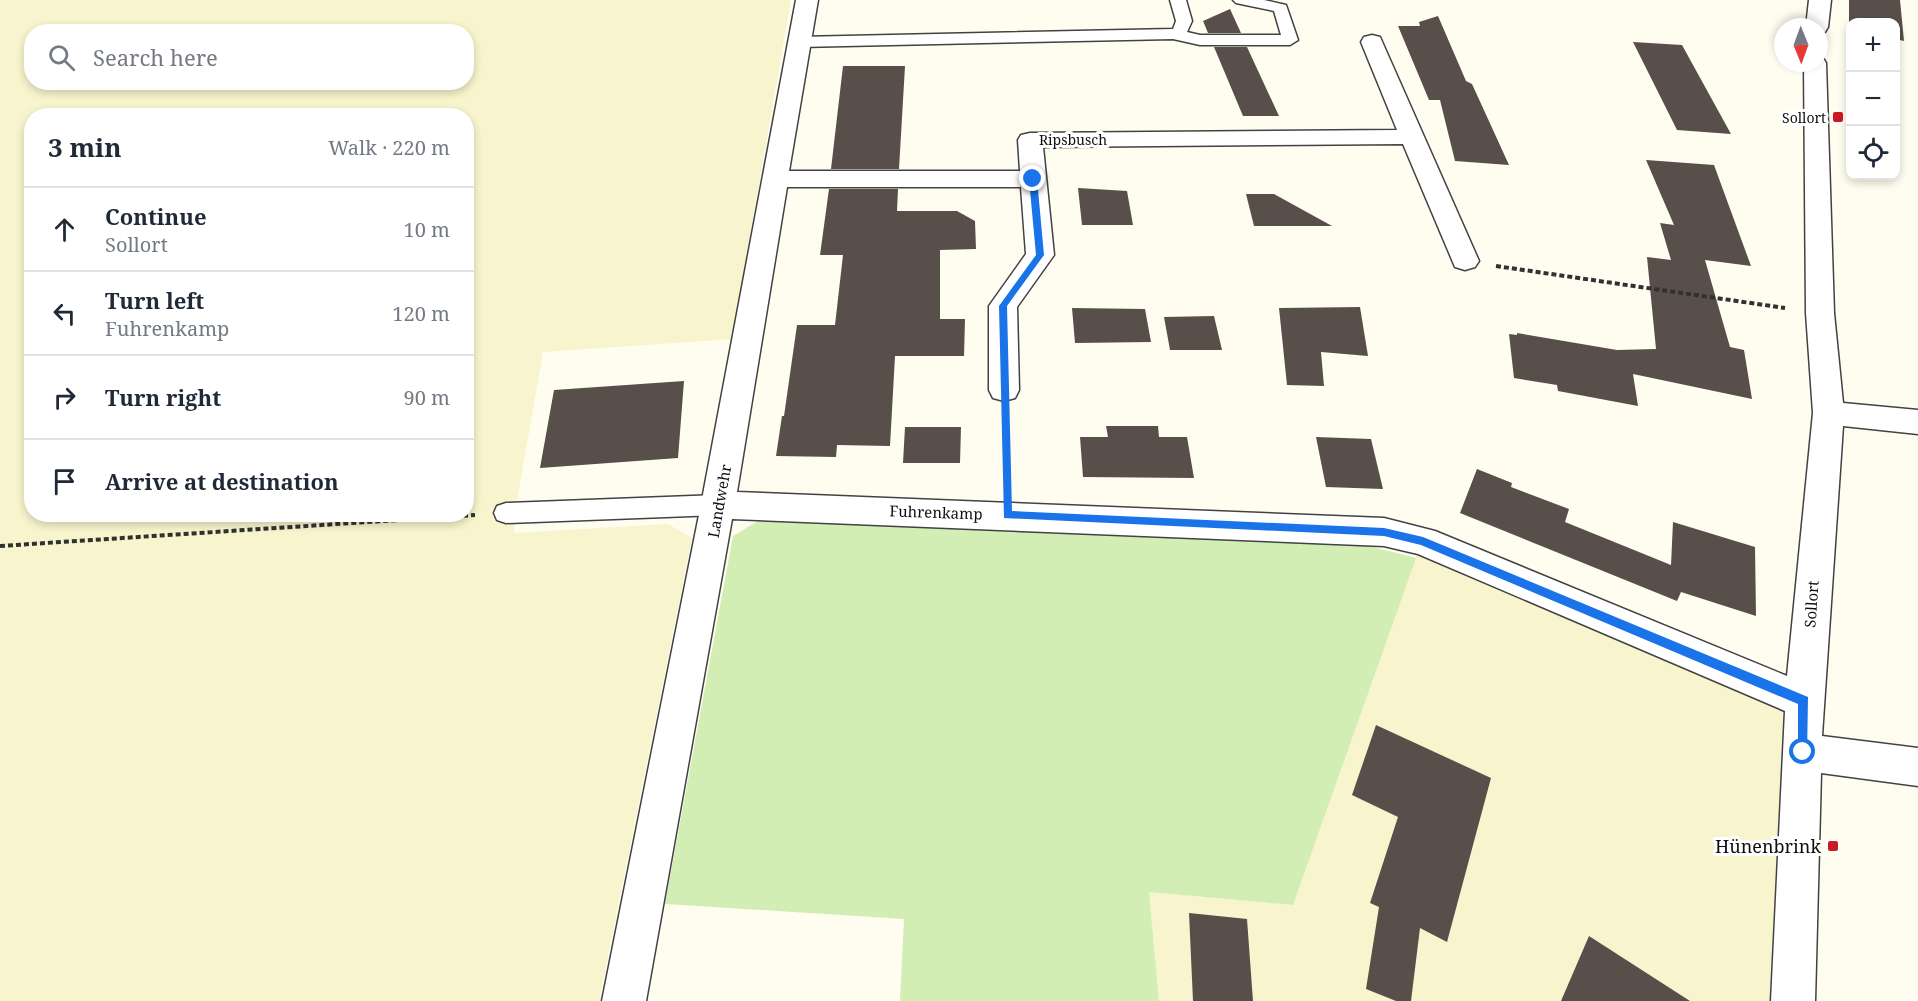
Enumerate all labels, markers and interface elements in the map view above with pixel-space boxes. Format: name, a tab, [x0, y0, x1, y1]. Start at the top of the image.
north arrow	[1774, 18, 1828, 72]
map controls	[1846, 18, 1900, 180]
button: +	[1846, 18, 1900, 72]
search box	[24, 24, 474, 90]
icon: search	[45, 41, 78, 74]
text: Search here	[93, 42, 218, 72]
button: −	[1846, 72, 1900, 126]
place label: Sollort	[1782, 108, 1826, 127]
marker: Sollort	[1831, 110, 1845, 124]
button: locate	[1846, 126, 1900, 180]
text: 3 min	[48, 129, 122, 165]
street label: Ripsbusch	[1039, 130, 1107, 149]
text: Walk · 220 m	[328, 134, 450, 161]
route end	[1019, 165, 1045, 191]
text: Continue	[105, 201, 207, 231]
icon: ahead	[48, 213, 81, 246]
text: 10 m	[404, 216, 450, 243]
text: Sollort	[105, 231, 168, 258]
text: Turn left	[105, 285, 204, 315]
icon: left	[48, 297, 81, 330]
text: 120 m	[392, 300, 450, 327]
text: Fuhrenkamp	[105, 315, 229, 342]
icon: right	[48, 381, 81, 414]
text: Turn right	[105, 382, 221, 412]
text: 90 m	[404, 384, 450, 411]
street label: Landwehr	[703, 463, 735, 539]
icon: arrive	[48, 465, 81, 498]
text: Arrive at destination	[105, 466, 339, 496]
street label: Fuhrenkamp	[889, 500, 983, 524]
street label: Sollort	[1799, 580, 1823, 628]
route start	[1789, 738, 1815, 764]
place label: Hünenbrink	[1715, 834, 1821, 858]
marker: Hünenbrink	[1826, 839, 1840, 853]

